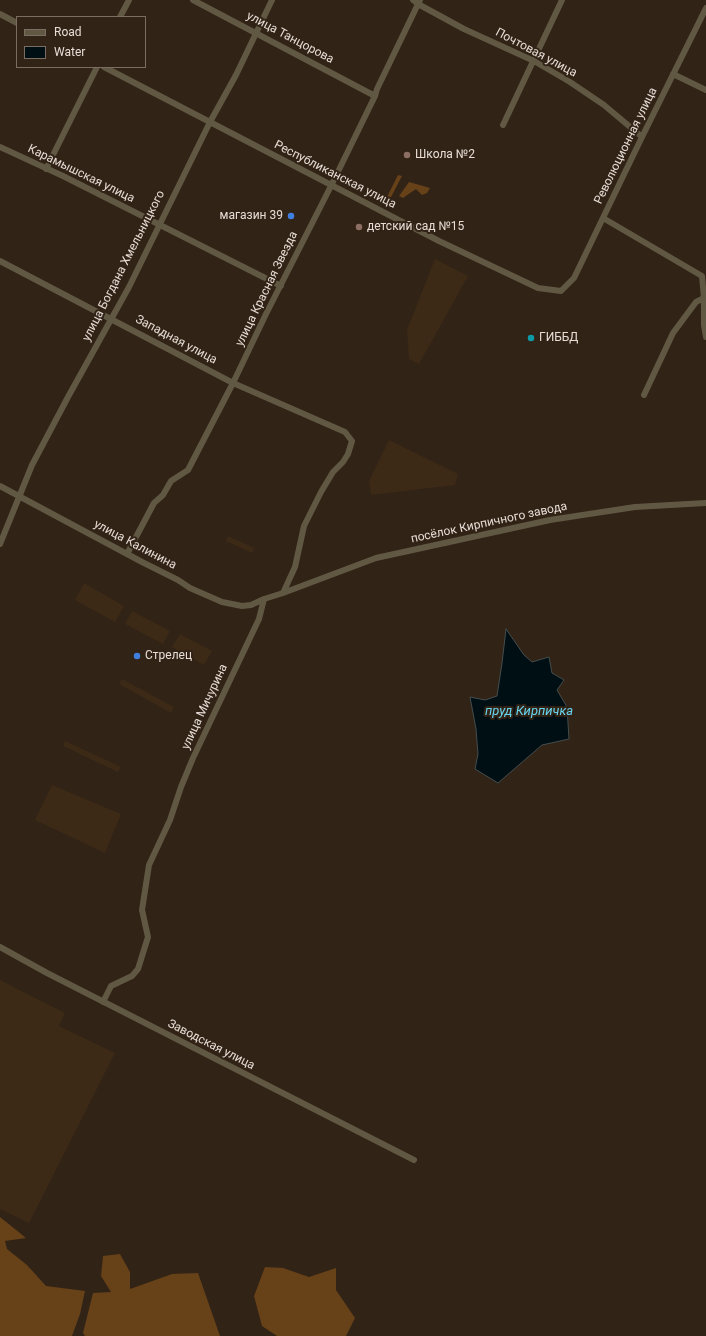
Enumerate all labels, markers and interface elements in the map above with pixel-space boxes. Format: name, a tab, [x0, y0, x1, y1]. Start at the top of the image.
street label: улица Танцорова	[244, 9, 336, 67]
legend	[16, 16, 146, 68]
text: Road	[54, 25, 82, 39]
street label: Почтовая улица	[493, 25, 579, 81]
text: Water	[54, 45, 85, 59]
street label: Революционная улица	[591, 85, 661, 207]
street label: Республиканская улица	[272, 138, 398, 212]
street label: Карамышская улица	[25, 142, 137, 206]
place label: Школа №2	[415, 148, 475, 162]
marker: Школа №2	[402, 150, 412, 160]
street label: улица Богдана Хмельницкого	[80, 188, 168, 344]
place label: магазин 39	[220, 209, 283, 223]
marker: магазин 39	[286, 211, 296, 221]
place label: детский сад №15	[367, 220, 464, 234]
marker: детский сад №15	[354, 222, 364, 232]
street label: улица Красная Звезда	[233, 229, 301, 349]
street label: Западная улица	[133, 312, 219, 368]
place label: ГИББД	[539, 331, 578, 345]
marker: ГИББД	[526, 333, 536, 343]
street label: посёлок Кирпичного завода	[410, 499, 568, 547]
street label: улица Калинина	[91, 517, 179, 573]
place label: Стрелец	[145, 649, 192, 663]
marker: Стрелец	[132, 651, 142, 661]
street label: улица Мичурина	[179, 662, 231, 752]
water label: пруд Кирпичка	[485, 704, 573, 720]
street label: Заводская улица	[165, 1017, 257, 1073]

